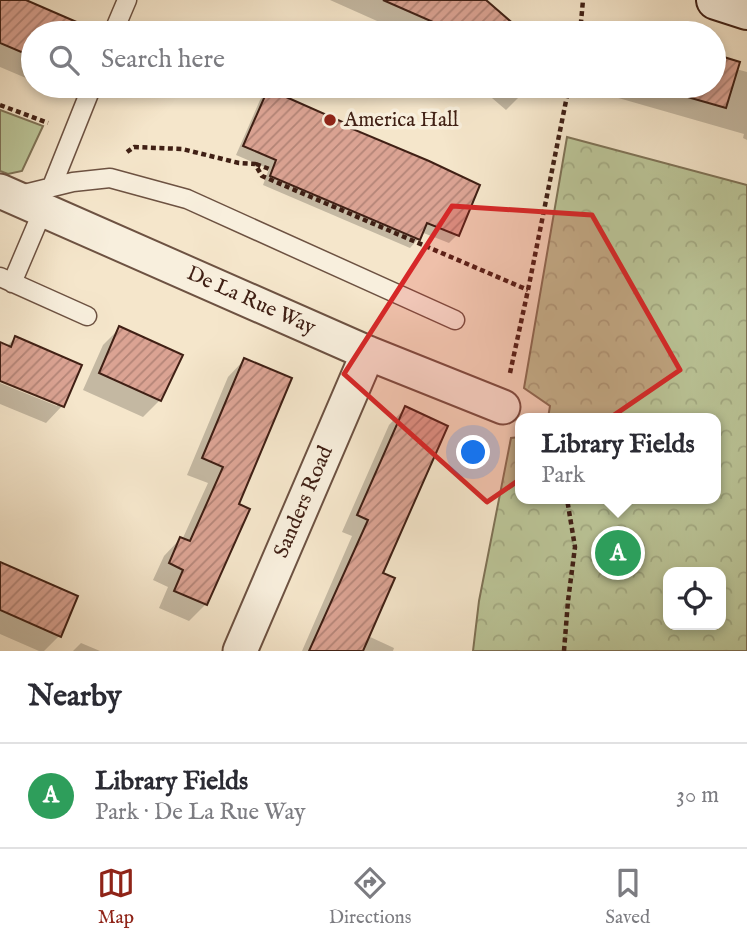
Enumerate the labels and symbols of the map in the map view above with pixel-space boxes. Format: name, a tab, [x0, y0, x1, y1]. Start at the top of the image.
place label: America Hall	[343, 107, 459, 134]
marker: America Hall	[322, 112, 338, 128]
street label: De La Rue Way	[182, 260, 320, 342]
your location	[456, 435, 490, 469]
street label: Sanders Road	[268, 441, 340, 562]
pin: A	[595, 527, 641, 579]

